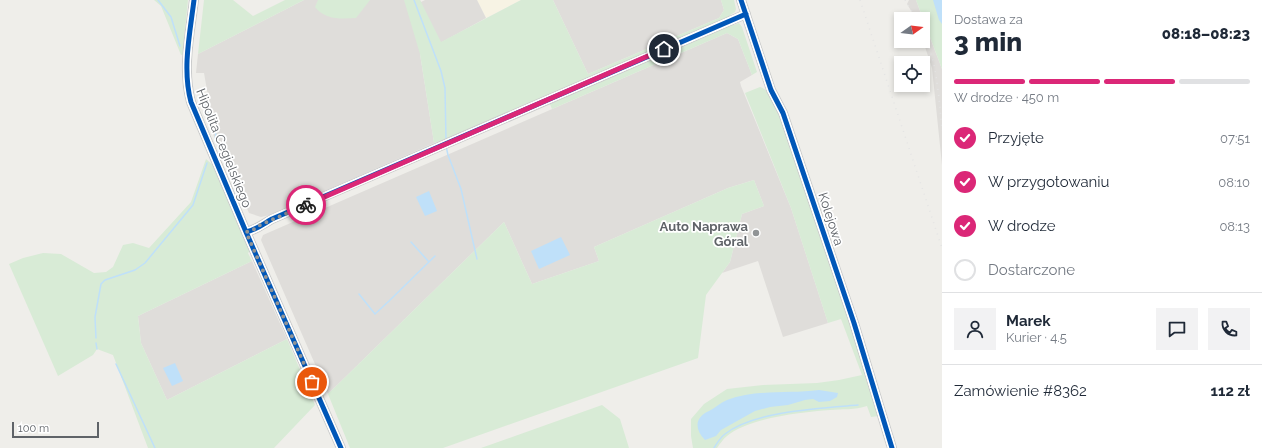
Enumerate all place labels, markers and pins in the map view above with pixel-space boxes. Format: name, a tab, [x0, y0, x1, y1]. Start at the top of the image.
pin	[647, 32, 681, 66]
place label: Auto Naprawa Góral	[660, 219, 749, 249]
marker: Auto Naprawa Góral	[751, 228, 761, 238]
pin	[295, 365, 329, 399]

